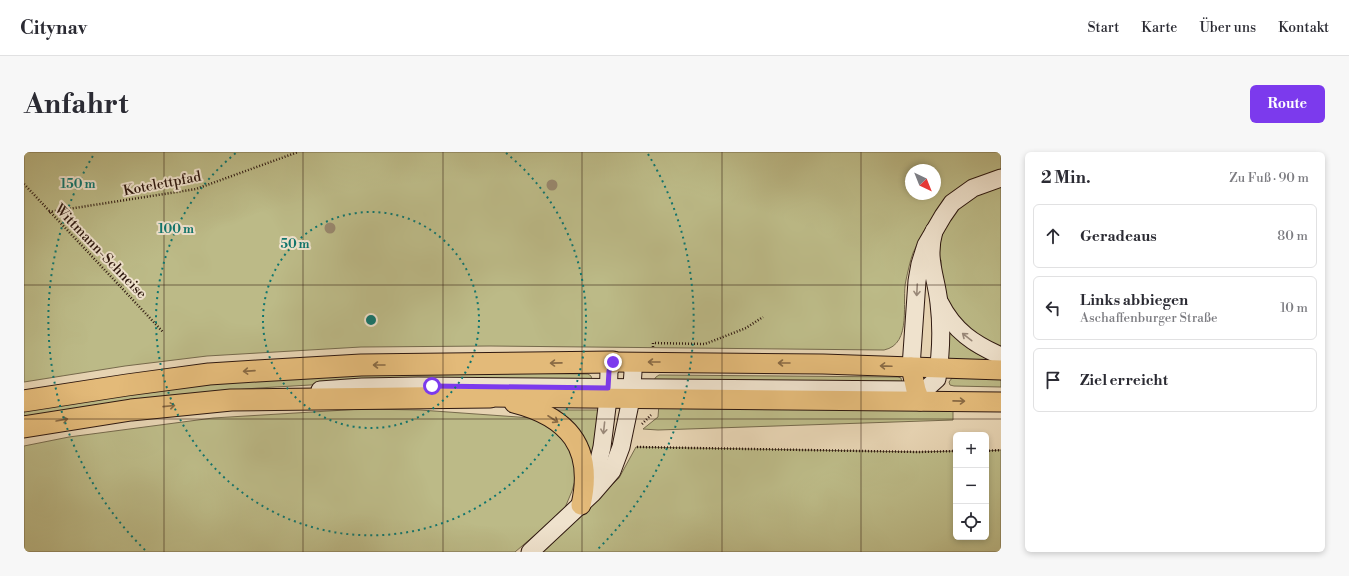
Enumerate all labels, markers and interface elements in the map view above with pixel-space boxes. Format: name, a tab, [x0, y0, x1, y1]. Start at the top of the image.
text: Citynav	[20, 16, 87, 40]
text: Start	[1087, 19, 1119, 37]
text: Karte	[1141, 19, 1177, 37]
text: Über uns	[1199, 19, 1256, 37]
text: Kontakt	[1278, 19, 1329, 37]
button: Route	[1250, 85, 1325, 123]
text: Anfahrt	[24, 87, 128, 122]
north arrow	[905, 164, 941, 200]
text: 2 Min.	[1041, 167, 1091, 189]
street label: Kotelettpfad	[122, 168, 203, 200]
text: Zu Fuß · 90 m	[1229, 170, 1309, 186]
text: 150 m	[61, 177, 95, 192]
street label: Wittmann-Schneise	[50, 200, 150, 303]
text: 100 m	[158, 222, 194, 237]
icon: ahead	[1042, 225, 1064, 247]
text: Geradeaus	[1080, 227, 1157, 246]
text: 80 m	[1277, 228, 1308, 244]
text: 50 m	[280, 237, 310, 252]
one-way arrow	[913, 283, 921, 296]
text: Links abbiegen	[1080, 291, 1188, 310]
icon: left	[1042, 297, 1064, 319]
text: 10 m	[1280, 300, 1308, 316]
text: Aschaffenburger Straße	[1080, 310, 1218, 326]
centre of rings	[364, 313, 378, 327]
one-way arrow	[962, 332, 973, 341]
route end	[604, 353, 622, 371]
one-way arrow	[648, 358, 661, 366]
one-way arrow	[550, 359, 563, 367]
one-way arrow	[778, 360, 791, 367]
one-way arrow	[373, 361, 386, 369]
one-way arrow	[880, 362, 893, 370]
one-way arrow	[243, 368, 256, 375]
icon: arrive	[1042, 369, 1064, 391]
text: Ziel erreicht	[1080, 371, 1168, 390]
route start	[423, 377, 441, 395]
one-way arrow	[952, 397, 965, 405]
one-way arrow	[163, 402, 176, 410]
one-way arrow	[547, 415, 559, 423]
one-way arrow	[55, 416, 68, 424]
one-way arrow	[600, 421, 608, 434]
map controls	[953, 432, 989, 540]
button: +	[953, 432, 989, 468]
button: −	[953, 468, 989, 504]
button: locate	[953, 504, 989, 540]

